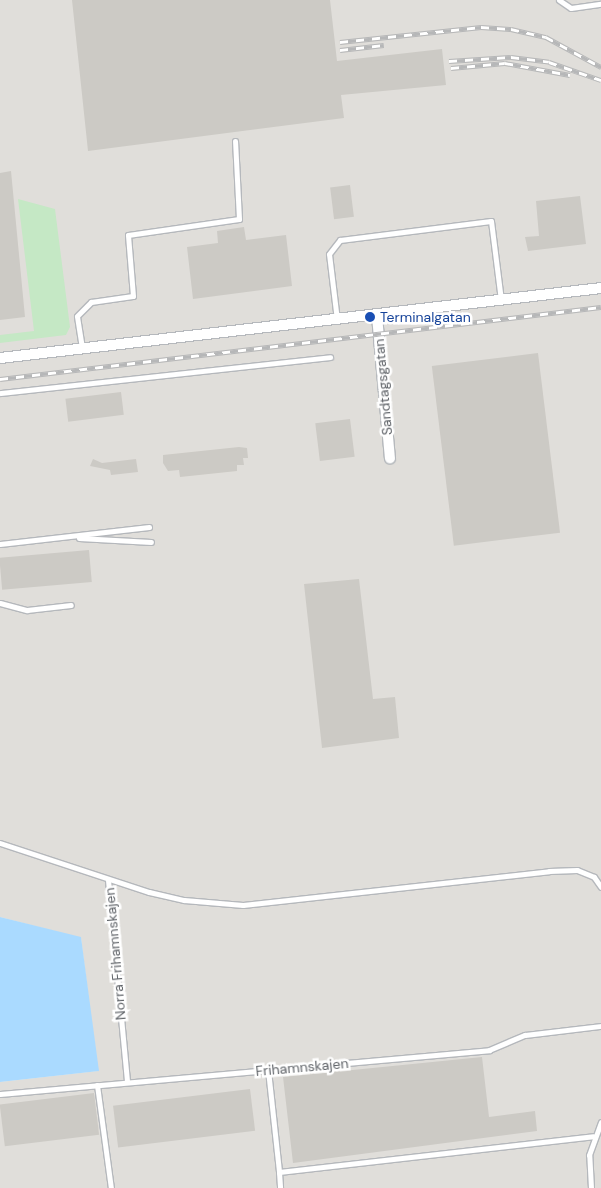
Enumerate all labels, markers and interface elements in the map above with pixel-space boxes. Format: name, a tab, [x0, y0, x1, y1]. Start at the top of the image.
place label: Terminalgatan	[380, 309, 471, 325]
marker: Terminalgatan	[364, 311, 376, 323]
street label: Sandtagsgatan	[370, 338, 396, 436]
street label: Norra Frihamnskajen	[101, 887, 129, 1021]
street label: Frihamnskajen	[255, 1055, 349, 1079]

